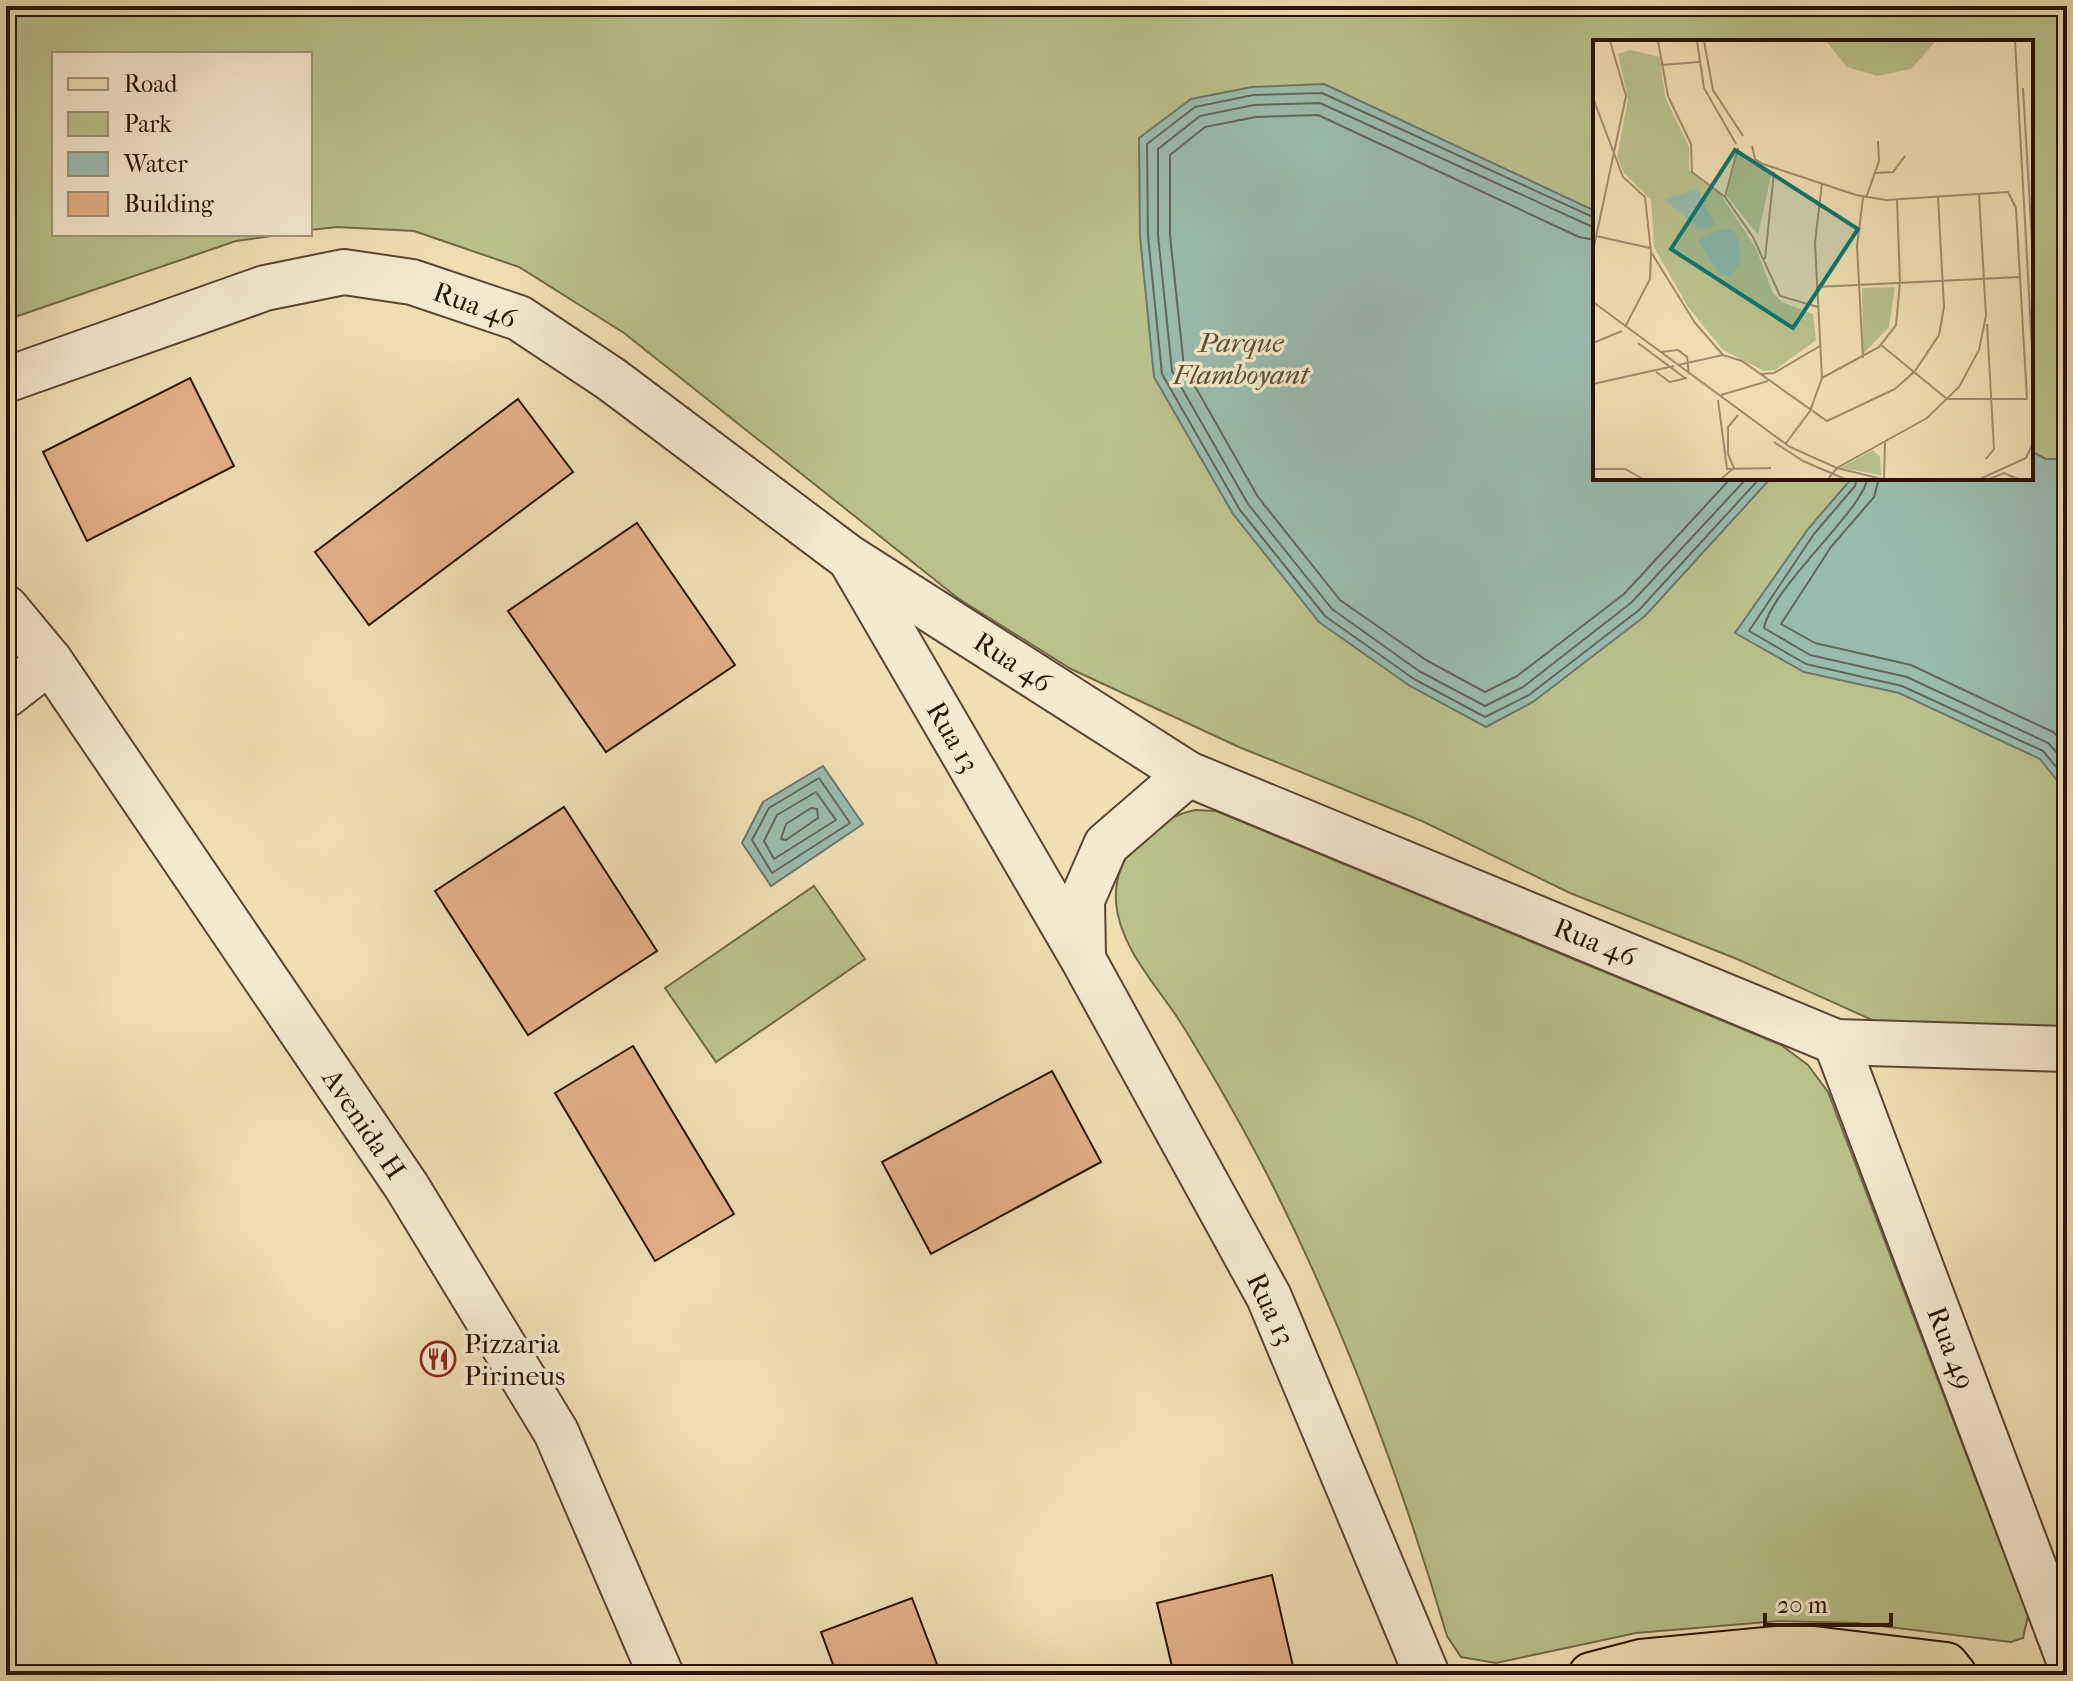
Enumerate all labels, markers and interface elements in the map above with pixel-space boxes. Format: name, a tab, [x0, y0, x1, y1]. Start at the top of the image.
inset map	[1593, 40, 2033, 480]
legend	[52, 52, 312, 236]
text: Road	[124, 70, 178, 98]
text: Park	[124, 110, 172, 138]
text: Water	[123, 150, 188, 178]
text: Building	[124, 190, 215, 218]
street label: Rua 46	[429, 275, 522, 336]
park label: Parque Flamboyant	[1172, 326, 1310, 391]
street label: Rua 46	[968, 625, 1059, 700]
street label: Rua 13	[920, 696, 986, 778]
street label: Rua 46	[1549, 911, 1642, 974]
street label: Avenida H	[315, 1062, 413, 1185]
street label: Rua 13	[1240, 1268, 1302, 1350]
street label: Rua 49	[1920, 1302, 1982, 1394]
place label: Pizzaria Pirineus	[464, 1327, 565, 1392]
restaurant icon: Pizzaria Pirineus	[419, 1340, 457, 1378]
scale bar	[1765, 1577, 1891, 1627]
text: 20 m	[1777, 1591, 1828, 1619]

